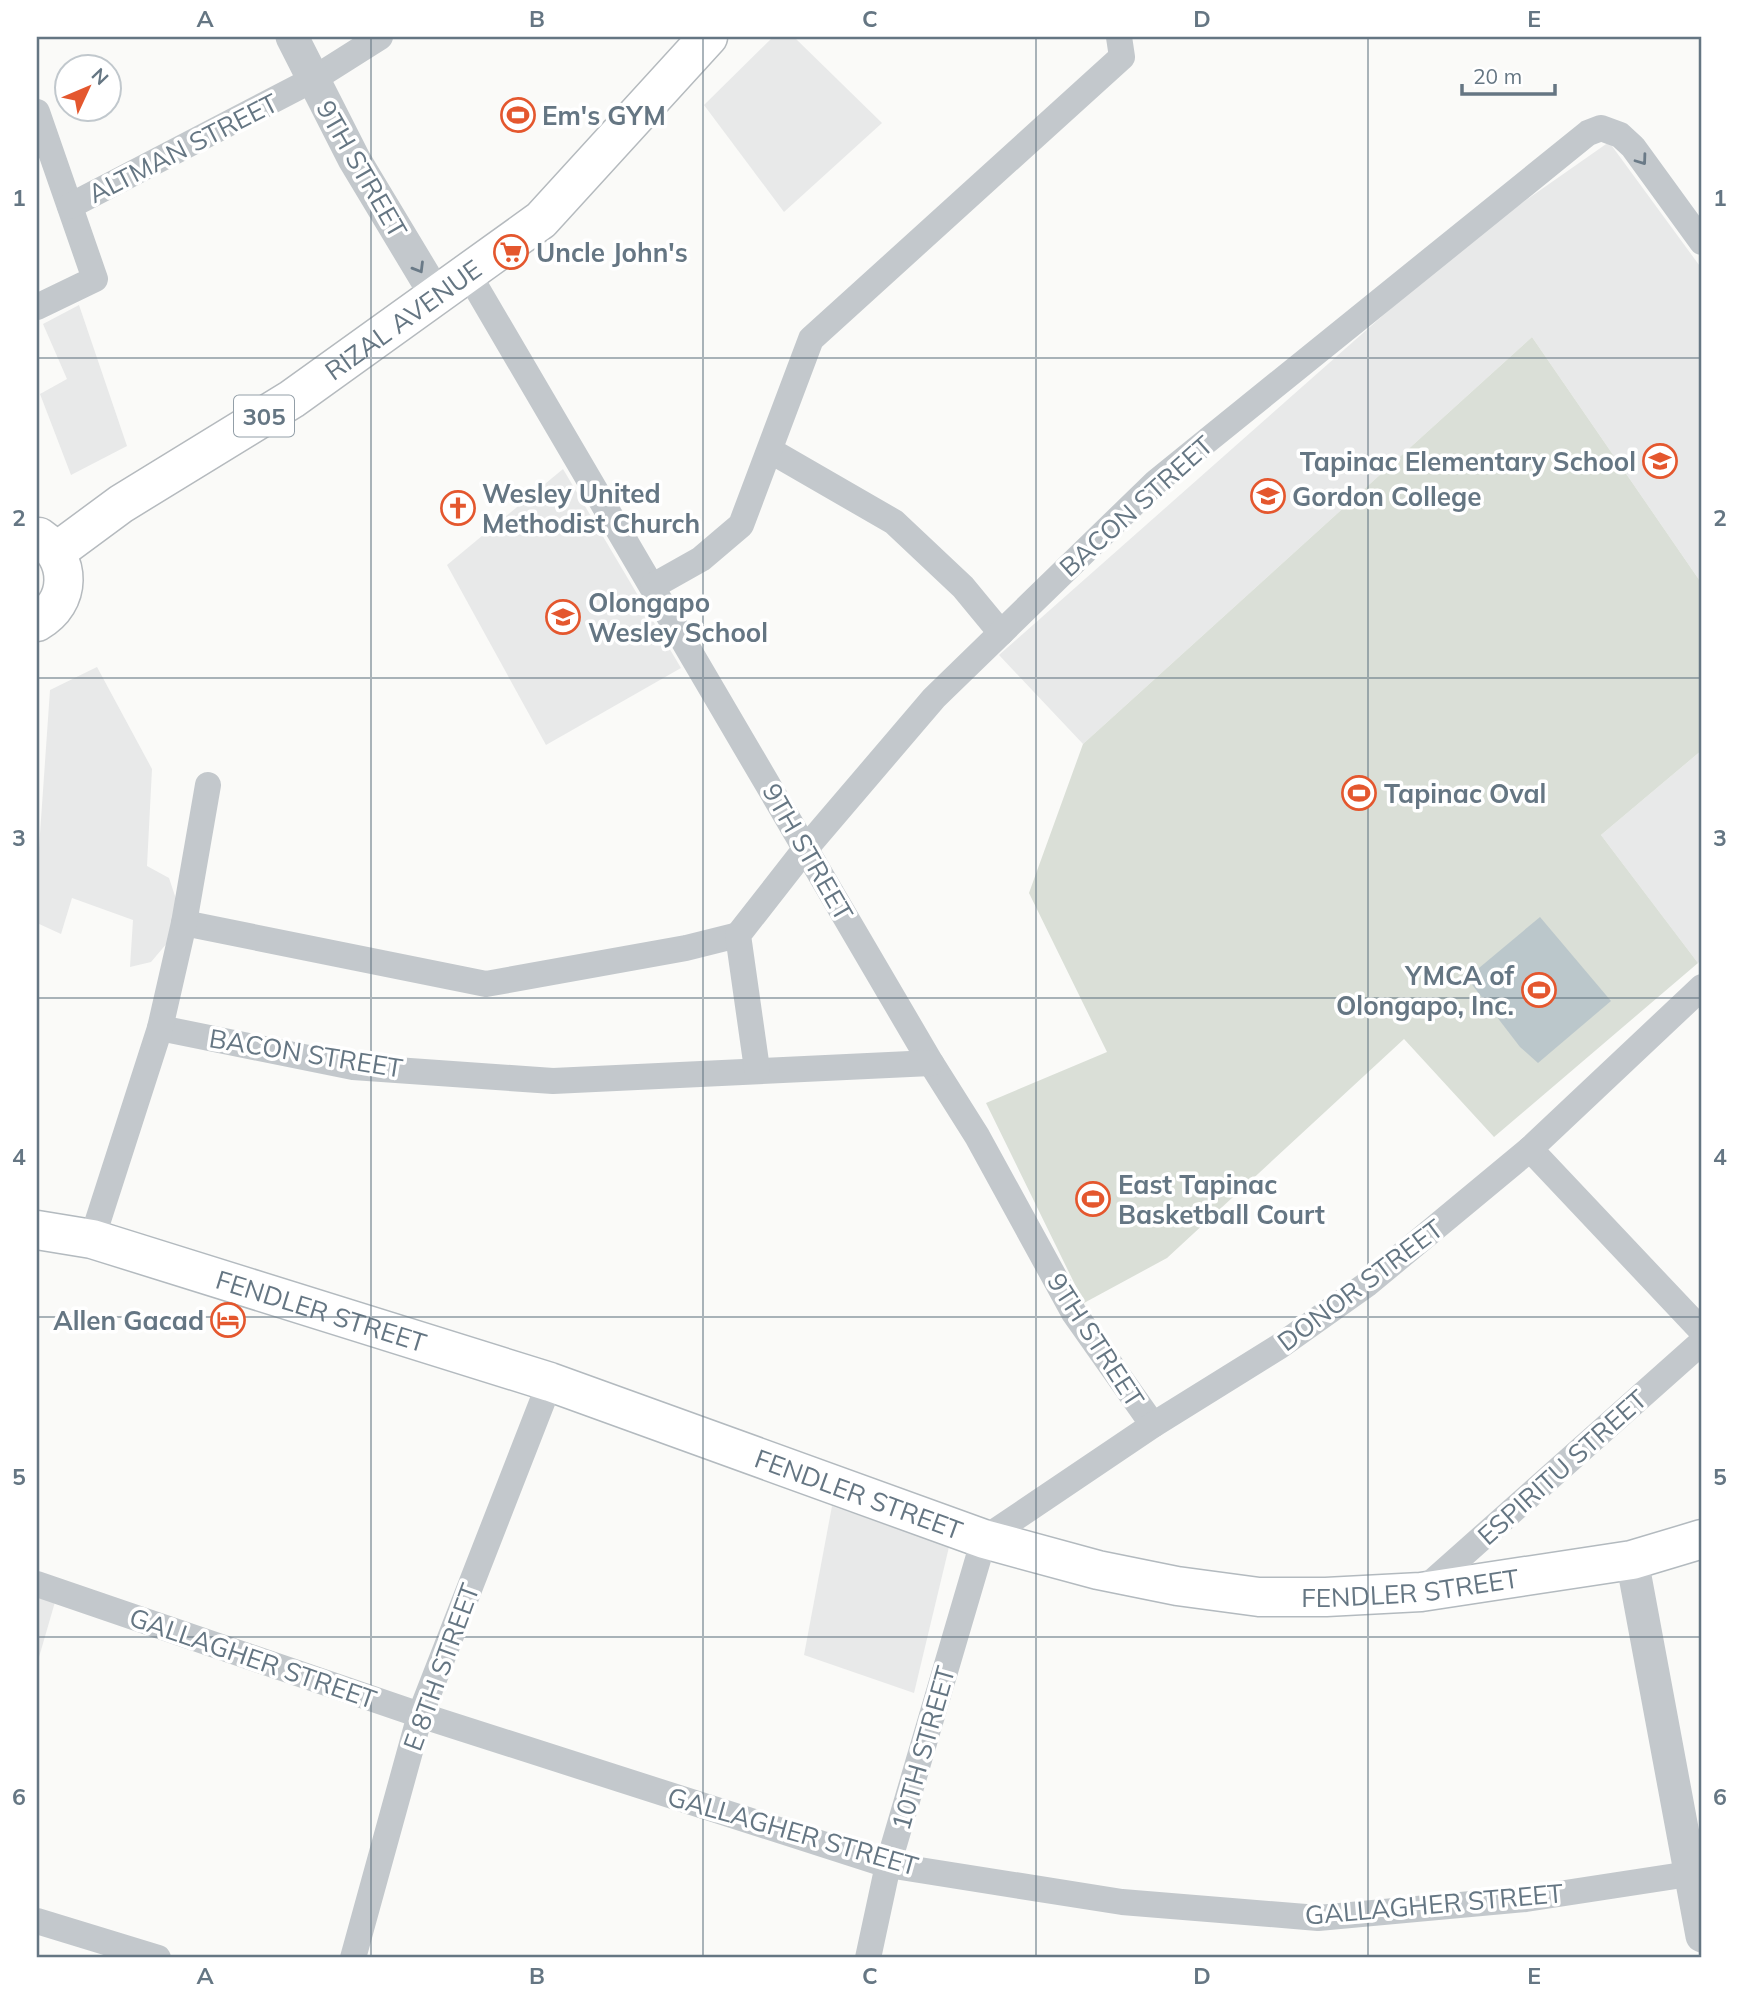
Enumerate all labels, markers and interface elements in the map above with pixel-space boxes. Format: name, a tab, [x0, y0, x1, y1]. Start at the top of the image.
text: A	[196, 4, 214, 33]
text: B	[529, 4, 545, 33]
text: C	[862, 4, 878, 33]
text: D	[1193, 4, 1211, 33]
text: E	[1527, 4, 1541, 33]
north arrow	[52, 52, 122, 122]
scale bar	[1462, 52, 1555, 96]
text: N	[87, 63, 114, 90]
text: 20 m	[1473, 63, 1522, 89]
street label: ALTMAN STREET	[83, 86, 284, 210]
street label: 9TH STREET	[309, 94, 415, 244]
sports icon: Em's GYM	[499, 96, 537, 134]
place label: Em's GYM	[542, 99, 666, 132]
one-way arrow	[1634, 152, 1647, 165]
text: 1	[12, 183, 26, 212]
text: 1	[1713, 183, 1727, 212]
supermarket icon: Uncle John's	[492, 233, 530, 271]
place label: Uncle John's	[536, 236, 688, 269]
street label: RIZAL AVENUE	[318, 252, 488, 387]
one-way arrow	[411, 261, 424, 274]
road number: 305	[234, 396, 294, 436]
street label: BACON STREET	[1052, 428, 1220, 584]
school or university icon: Tapinac Elementary School	[1641, 442, 1679, 480]
place label: Tapinac Elementary School	[1300, 445, 1636, 478]
place label: Wesley United Methodist Church	[482, 477, 700, 540]
school or university icon: Gordon College	[1249, 477, 1287, 515]
place label: Gordon College	[1292, 480, 1482, 513]
church icon: Wesley United Methodist Church	[439, 489, 477, 527]
text: 2	[12, 503, 26, 532]
text: 2	[1713, 503, 1727, 532]
place label: Olongapo Wesley School	[588, 586, 768, 649]
school or university icon: Olongapo Wesley School	[544, 598, 582, 636]
sports icon: Tapinac Oval	[1340, 774, 1378, 812]
street label: 9TH STREET	[755, 777, 861, 927]
place label: Tapinac Oval	[1384, 777, 1546, 810]
text: 3	[12, 823, 26, 852]
text: 3	[1713, 823, 1727, 852]
place label: YMCA of Olongapo, Inc.	[1336, 959, 1514, 1022]
sports icon: YMCA of Olongapo, Inc.	[1520, 971, 1558, 1009]
street label: BACON STREET	[207, 1021, 405, 1085]
text: 4	[12, 1142, 26, 1171]
text: 4	[1713, 1142, 1727, 1171]
place label: East Tapinac Basketball Court	[1118, 1168, 1325, 1231]
sports icon: East Tapinac Basketball Court	[1074, 1180, 1112, 1218]
street label: DONOR STREET	[1271, 1212, 1450, 1358]
street label: FENDLER STREET	[212, 1262, 431, 1359]
street label: 9TH STREET	[1040, 1267, 1152, 1414]
hotel icon: Allen Gacad	[209, 1301, 247, 1339]
place label: Allen Gacad	[53, 1304, 204, 1337]
street label: ESPIRITU STREET	[1471, 1382, 1654, 1552]
street label: FENDLER STREET	[750, 1441, 968, 1547]
text: 5	[12, 1462, 26, 1491]
text: 5	[1713, 1462, 1727, 1491]
street label: FENDLER STREET	[1301, 1561, 1521, 1614]
street label: E 8TH STREET	[395, 1579, 487, 1755]
street label: GALLAGHER STREET	[125, 1600, 381, 1716]
street label: 10TH STREET	[884, 1662, 962, 1834]
street label: GALLAGHER STREET	[664, 1779, 922, 1883]
text: 6	[12, 1782, 26, 1811]
text: 6	[1713, 1782, 1727, 1811]
street label: GALLAGHER STREET	[1303, 1876, 1565, 1932]
text: A	[196, 1961, 214, 1990]
text: B	[529, 1961, 545, 1990]
text: C	[862, 1961, 878, 1990]
text: D	[1193, 1961, 1211, 1990]
text: E	[1527, 1961, 1541, 1990]

